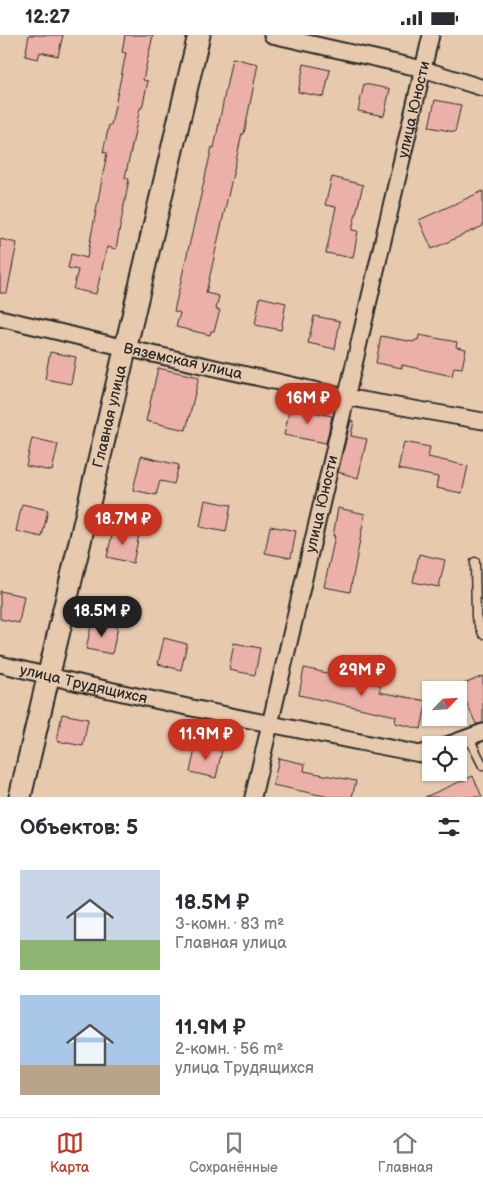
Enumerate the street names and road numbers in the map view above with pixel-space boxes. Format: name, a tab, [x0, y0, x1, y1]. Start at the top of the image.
street label: улица Юности	[394, 59, 435, 160]
street label: Вяземская улица	[122, 339, 244, 384]
street label: Главная улица	[89, 363, 131, 470]
street label: улица Юности	[301, 453, 343, 555]
street label: улица Трудящихся	[18, 660, 149, 708]

